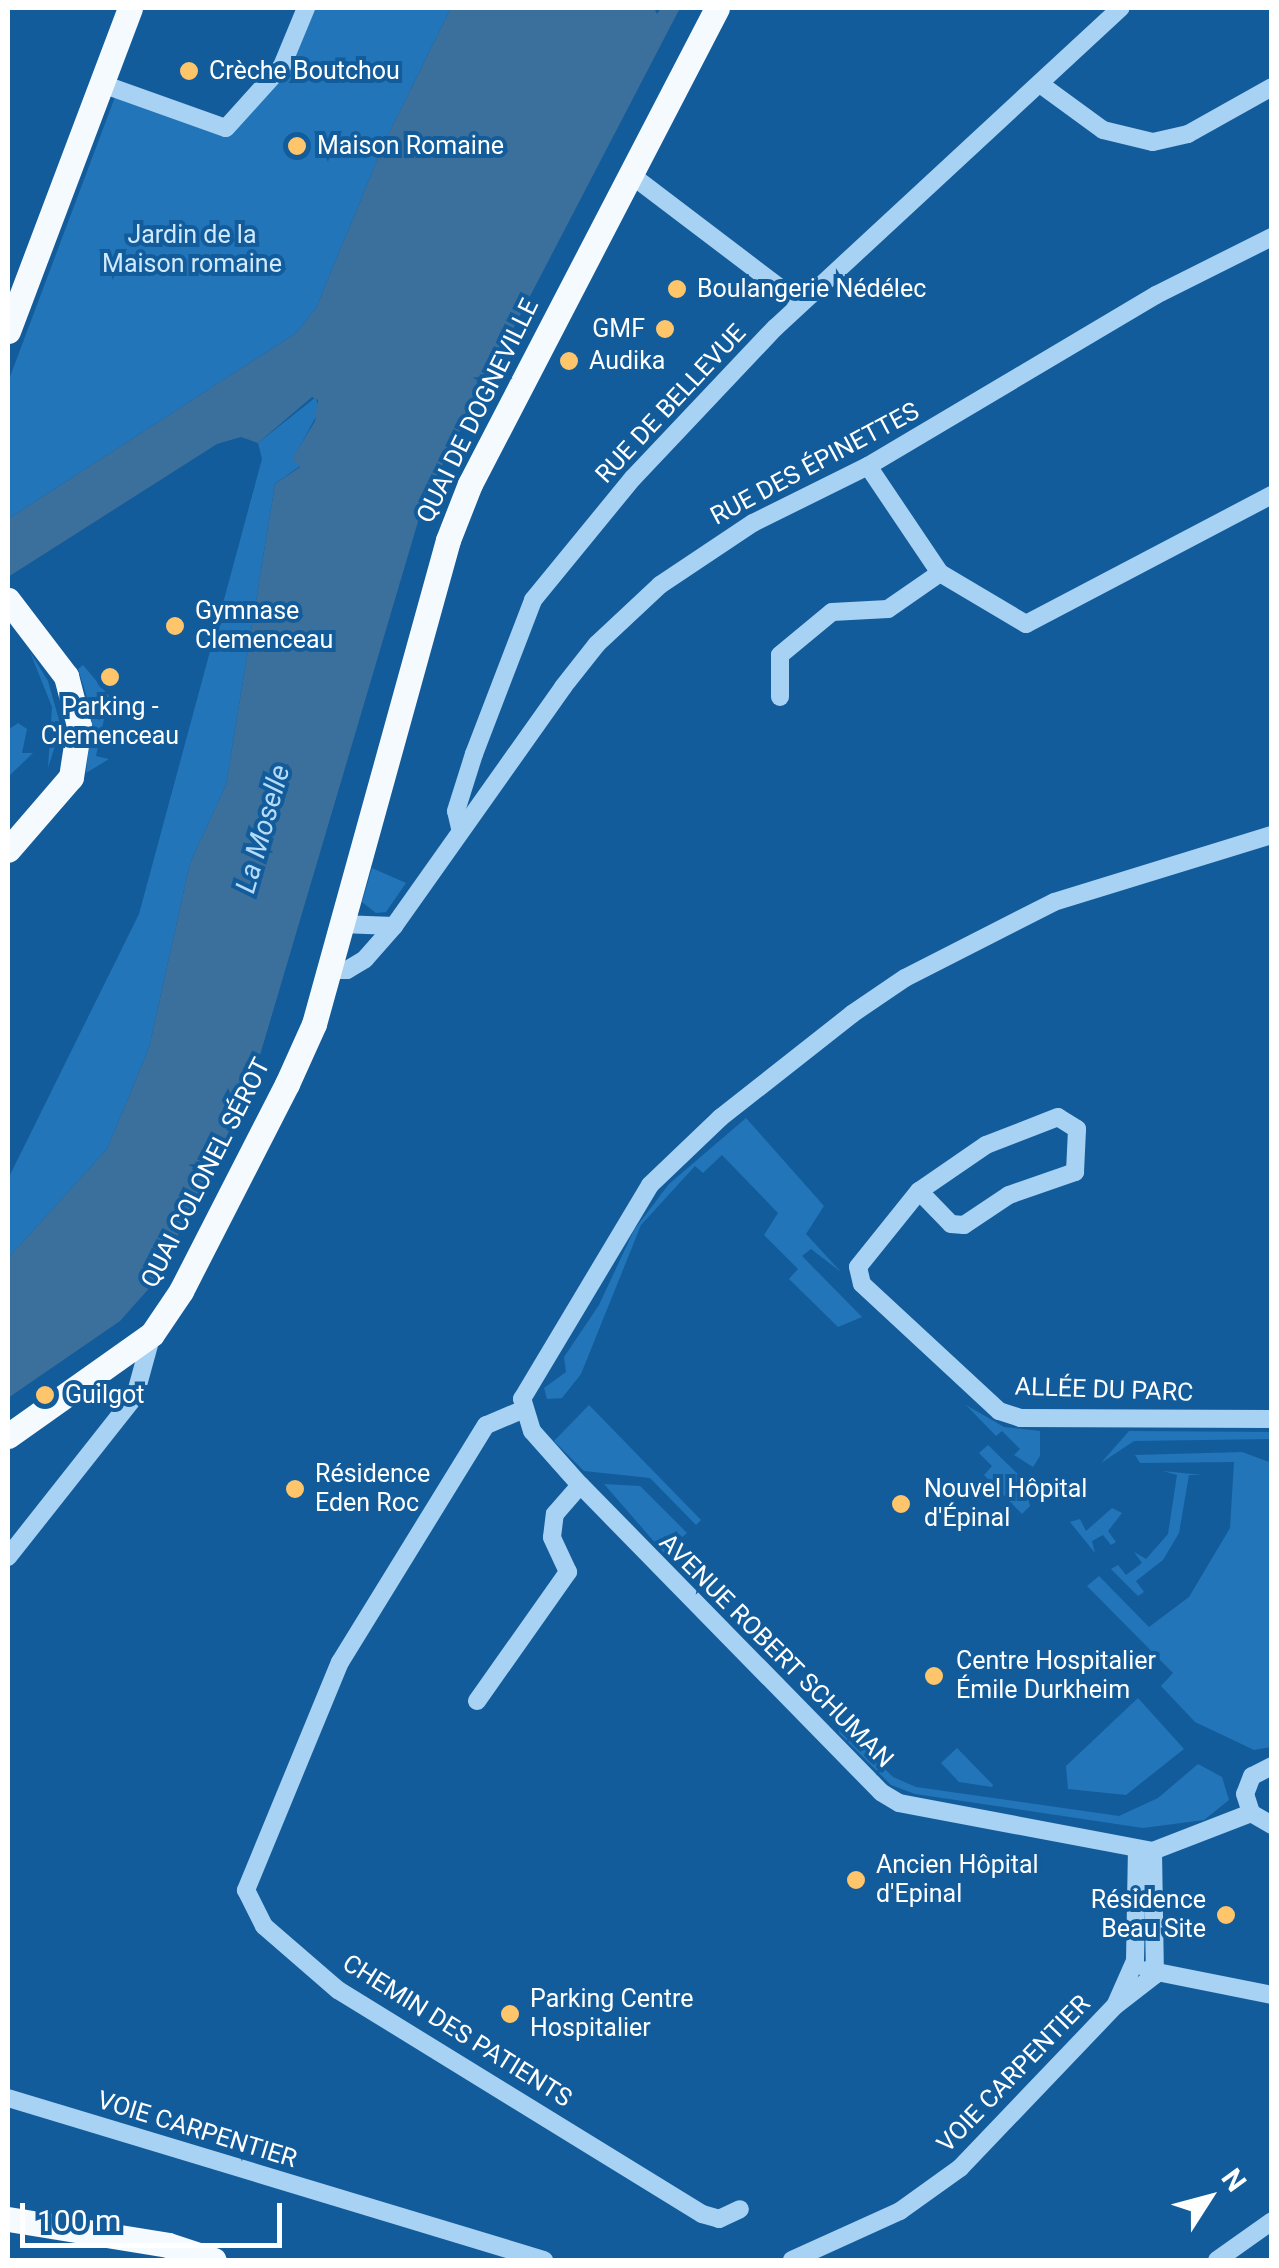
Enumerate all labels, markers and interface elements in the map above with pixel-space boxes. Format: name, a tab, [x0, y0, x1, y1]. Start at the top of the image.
place label: Crèche Boutchou	[209, 56, 400, 86]
marker: Crèche Boutchou	[178, 60, 200, 82]
place label: Maison Romaine	[317, 131, 504, 161]
marker: Maison Romaine	[286, 135, 308, 157]
park label: Jardin de la Maison romaine	[102, 221, 282, 280]
place label: Boulangerie Nédélec	[697, 274, 926, 304]
marker: Boulangerie Nédélec	[666, 278, 688, 300]
street label: QUAI DE DOGNEVILLE	[411, 294, 545, 528]
place label: GMF	[592, 314, 645, 344]
street label: RUE DE BELLEVUE	[590, 318, 752, 490]
marker: GMF	[654, 318, 676, 340]
place label: Audika	[589, 346, 665, 376]
marker: Audika	[558, 350, 580, 372]
street label: RUE DES ÉPINETTES	[706, 396, 924, 532]
place label: Gymnase Clemenceau	[195, 597, 333, 656]
marker: Gymnase Clemenceau	[164, 615, 186, 637]
marker: Parking - Clemenceau	[99, 666, 121, 688]
place label: Parking - Clemenceau	[41, 693, 179, 752]
water label: La Moselle	[229, 761, 297, 897]
street label: QUAI COLONEL SÉROT	[135, 1053, 277, 1293]
street label: ALLÉE DU PARC	[1014, 1372, 1194, 1408]
place label: Guilgot	[65, 1380, 144, 1410]
marker: Guilgot	[34, 1384, 56, 1406]
place label: Résidence Eden Roc	[315, 1460, 430, 1519]
place label: Nouvel Hôpital d'Épinal	[924, 1475, 1087, 1534]
marker: Résidence Eden Roc	[284, 1478, 306, 1500]
marker: Nouvel Hôpital d'Épinal	[888, 1491, 914, 1517]
street label: AVENUE ROBERT SCHUMAN	[653, 1528, 899, 1774]
place label: Centre Hospitalier Émile Durkheim	[956, 1647, 1156, 1706]
marker: Centre Hospitalier Émile Durkheim	[921, 1663, 947, 1689]
place label: Ancien Hôpital d'Epinal	[876, 1851, 1039, 1910]
marker: Ancien Hôpital d'Epinal	[845, 1869, 867, 1891]
place label: Résidence Beau Site	[1091, 1886, 1206, 1945]
marker: Résidence Beau Site	[1215, 1904, 1237, 1926]
street label: CHEMIN DES PATIENTS	[337, 1948, 577, 2114]
place label: Parking Centre Hospitalier	[530, 1985, 694, 2044]
street label: VOIE CARPENTIER	[931, 1989, 1097, 2159]
marker: Parking Centre Hospitalier	[499, 2003, 521, 2025]
street label: VOIE CARPENTIER	[94, 2085, 300, 2175]
north arrow	[1159, 2148, 1259, 2248]
text: N	[1215, 2162, 1253, 2198]
scale bar	[25, 2183, 288, 2245]
text: 100 m	[37, 2203, 121, 2238]

